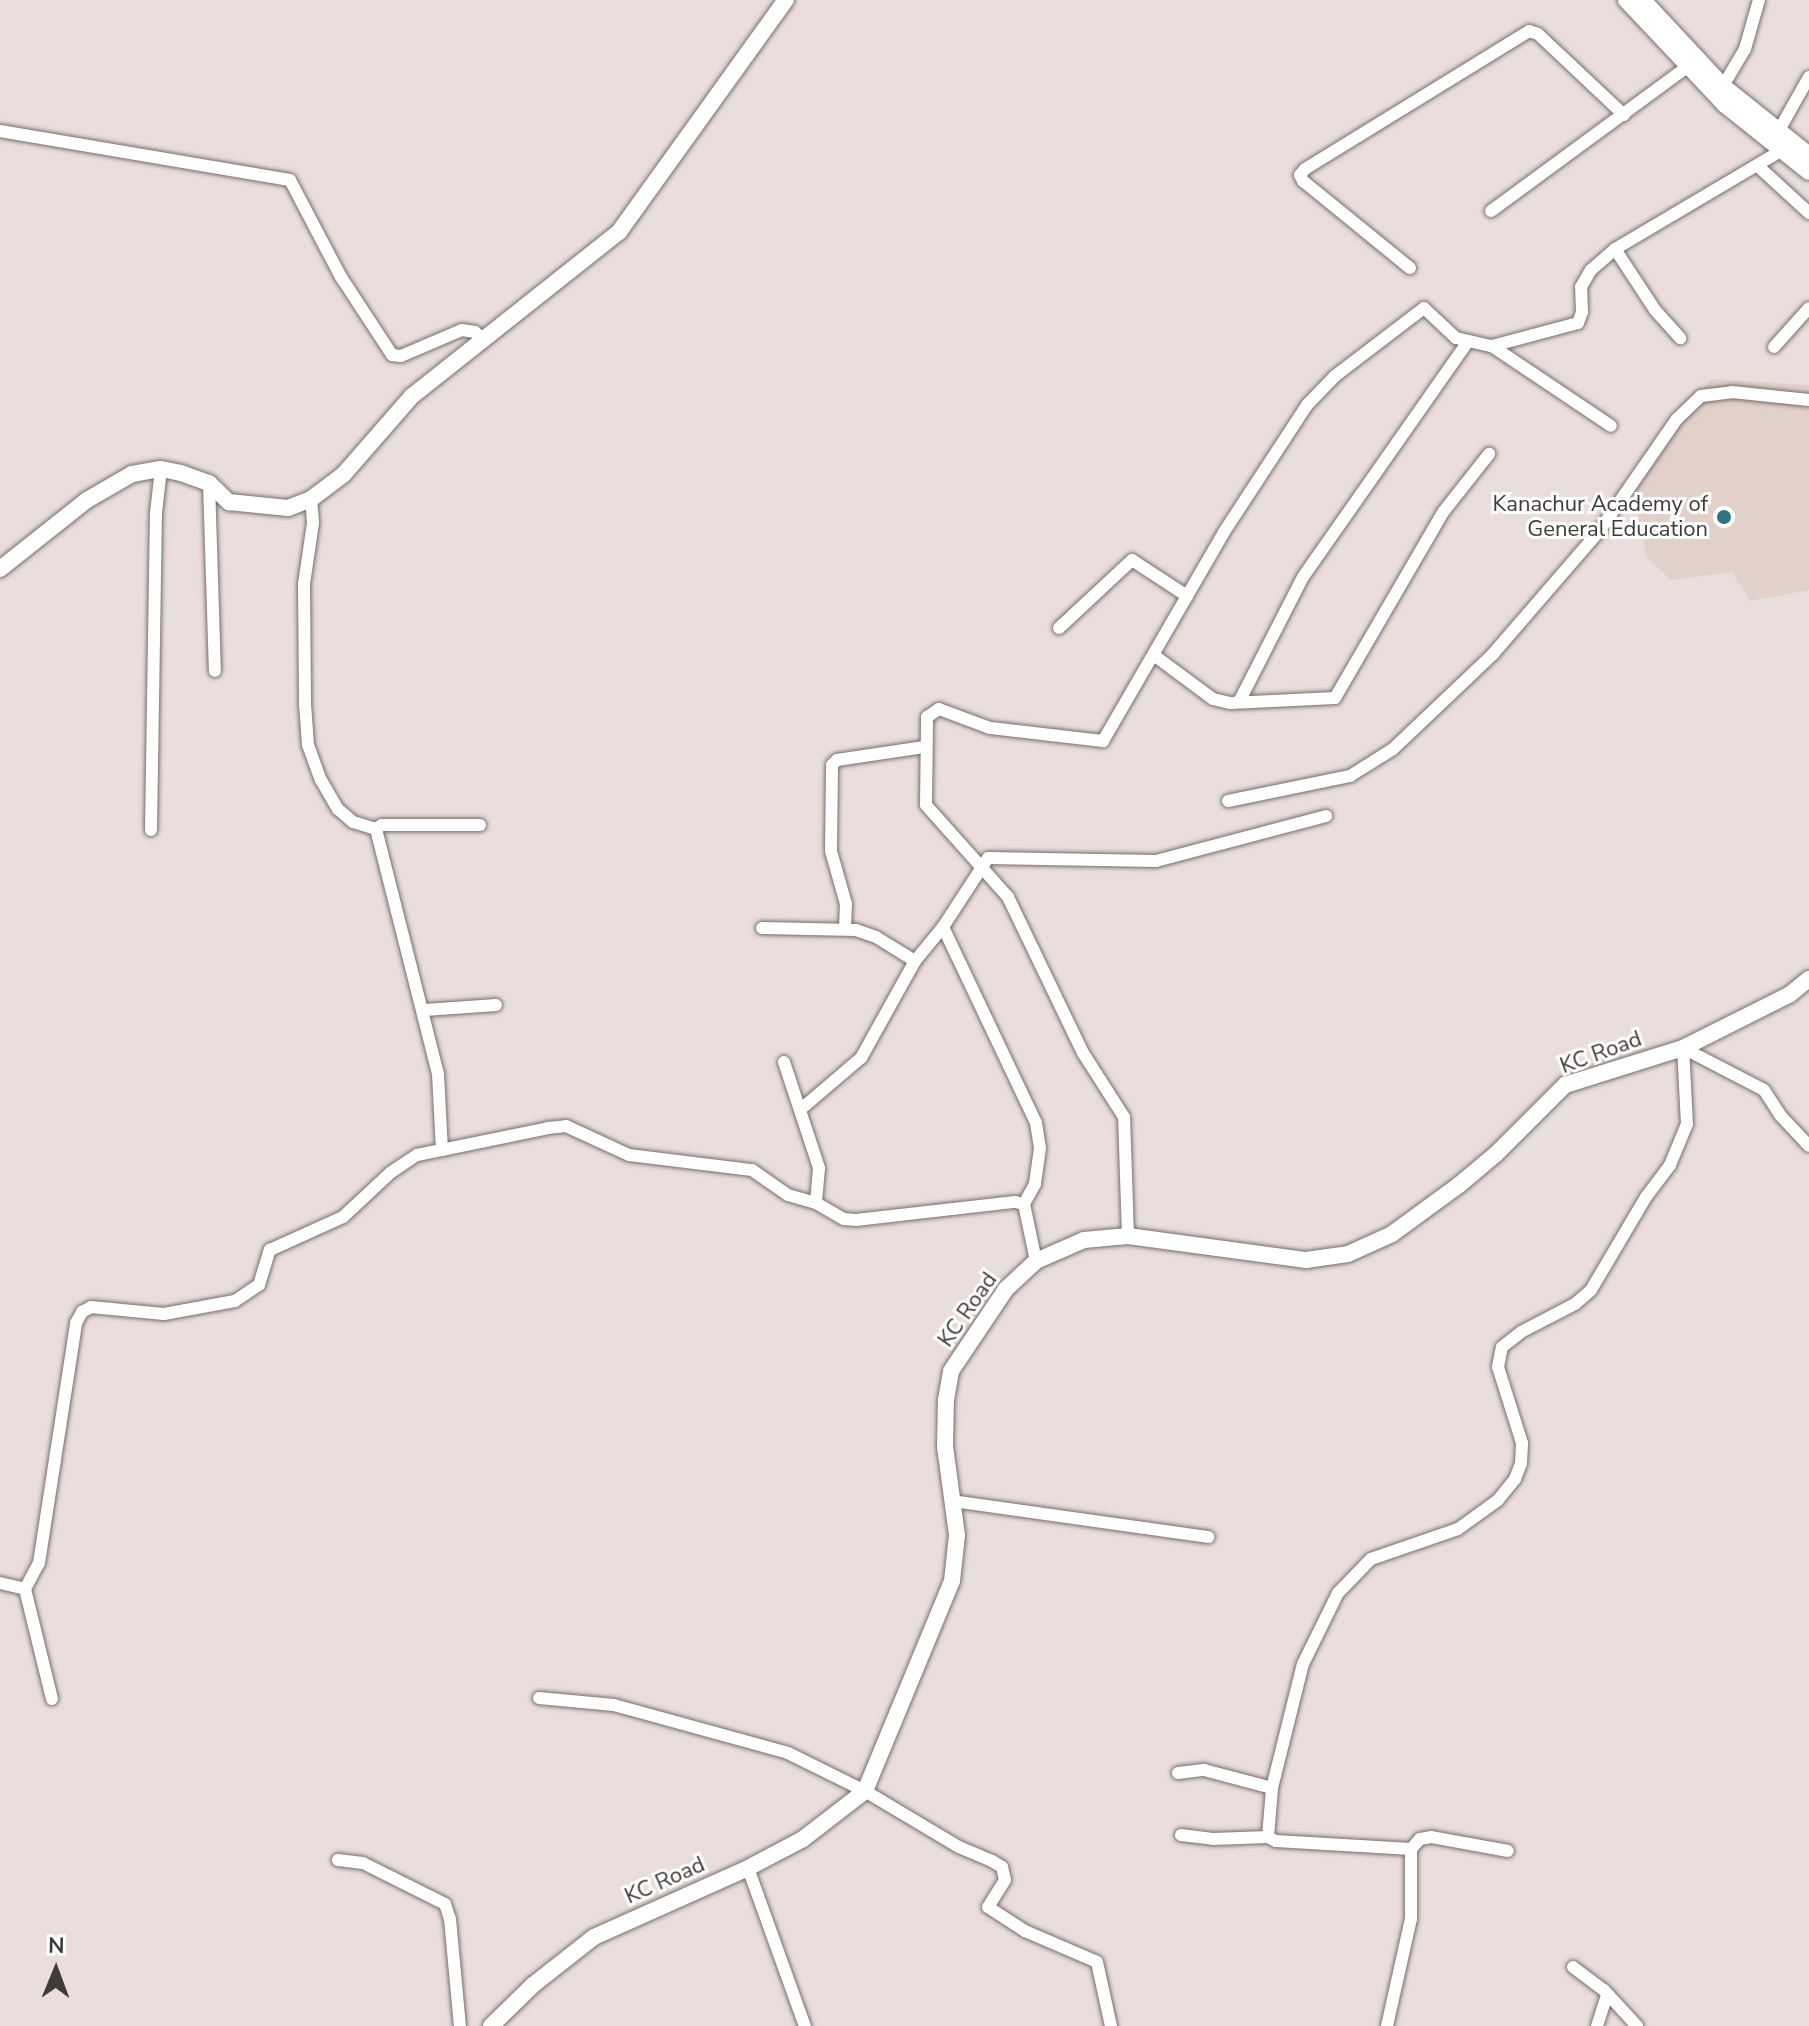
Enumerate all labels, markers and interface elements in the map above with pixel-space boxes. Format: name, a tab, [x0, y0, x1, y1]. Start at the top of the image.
place label: Kanachur Academy of General Education	[1493, 491, 1708, 542]
marker: Kanachur Academy of General Education	[1715, 508, 1733, 526]
street label: KC Road	[1557, 1026, 1645, 1080]
street label: KC Road	[933, 1268, 1003, 1352]
street label: KC Road	[621, 1852, 709, 1910]
north arrow	[16, 1930, 96, 2010]
text: N	[48, 1931, 65, 1961]

